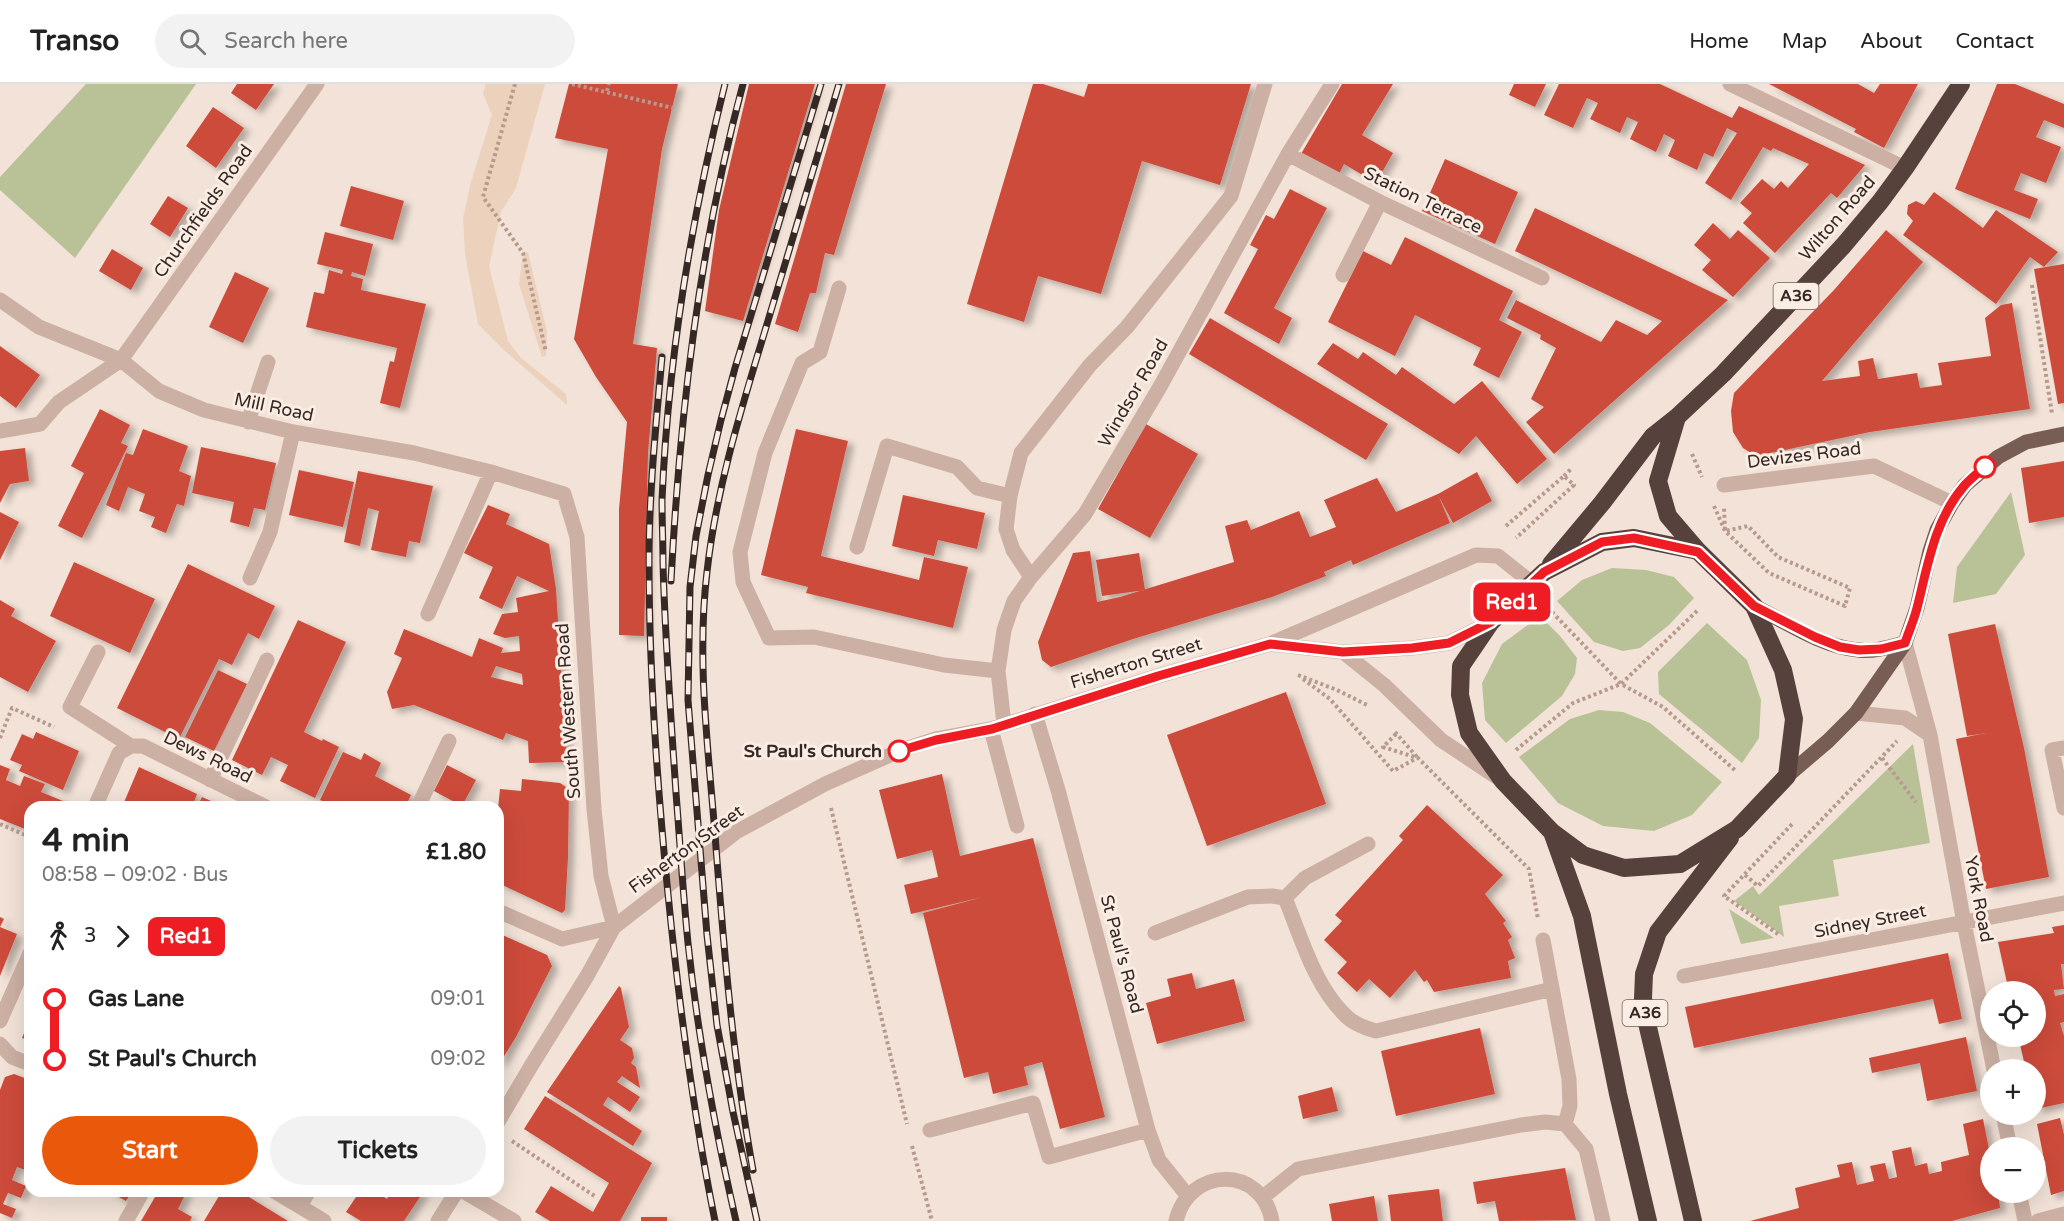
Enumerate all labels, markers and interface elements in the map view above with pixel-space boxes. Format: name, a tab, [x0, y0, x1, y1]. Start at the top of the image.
search box	[155, 14, 575, 68]
text: Transo	[30, 24, 119, 58]
icon: search	[176, 25, 209, 58]
text: Search here	[224, 28, 348, 54]
text: Home	[1689, 29, 1749, 54]
text: Map	[1782, 29, 1827, 54]
text: About	[1860, 29, 1922, 54]
text: Contact	[1955, 29, 2034, 54]
street label: Churchfields Road	[149, 140, 257, 282]
street label: Station Terrace	[1360, 162, 1486, 238]
street label: Wilton Road	[1794, 171, 1880, 265]
road number: A36	[1774, 283, 1818, 309]
street label: Windsor Road	[1093, 335, 1173, 451]
street label: Mill Road	[232, 388, 316, 426]
street label: Devizes Road	[1746, 437, 1862, 473]
unlabelled marker	[1974, 456, 1996, 478]
line badge: Red1	[1470, 582, 1554, 622]
text: Red1	[1485, 590, 1539, 615]
street label: South Western Road	[551, 622, 585, 800]
street label: Fisherton Street	[1067, 632, 1205, 694]
street label: Dews Road	[160, 726, 256, 788]
place label: St Paul's Church	[744, 740, 882, 762]
marker: St Paul's Church	[888, 740, 910, 762]
street label: Fisherton Street	[624, 800, 748, 898]
text: 4 min	[42, 821, 130, 860]
text: £1.80	[426, 839, 486, 865]
street label: York Road	[1960, 854, 1998, 944]
text: 08:58 – 09:02 · Bus	[42, 863, 228, 887]
street label: St Paul's Road	[1096, 892, 1148, 1016]
street label: Sidney Street	[1812, 899, 1928, 943]
icon: walk	[42, 920, 75, 953]
icon: forward	[106, 920, 139, 953]
text: 3	[84, 924, 97, 948]
text: Red1	[160, 924, 213, 949]
map controls	[1980, 981, 2046, 1203]
button: locate	[1980, 981, 2046, 1047]
text: Gas Lane	[88, 986, 184, 1012]
text: 09:01	[431, 987, 486, 1011]
road number: A36	[1622, 1000, 1668, 1026]
text: St Paul's Church	[88, 1046, 257, 1072]
text: 09:02	[431, 1047, 486, 1071]
button: +	[1980, 1059, 2046, 1125]
button: Start	[42, 1116, 258, 1185]
button: Tickets	[270, 1116, 486, 1185]
button: −	[1980, 1137, 2046, 1203]

